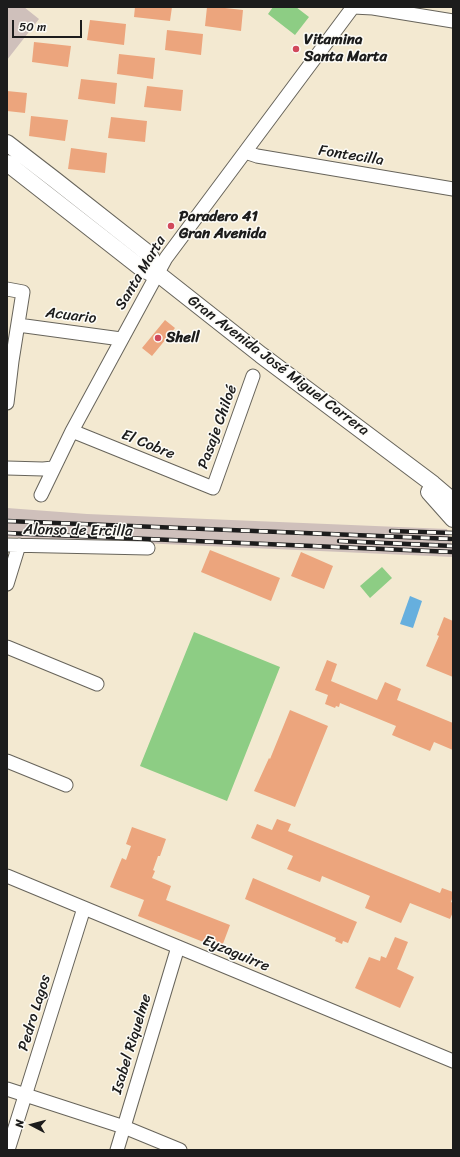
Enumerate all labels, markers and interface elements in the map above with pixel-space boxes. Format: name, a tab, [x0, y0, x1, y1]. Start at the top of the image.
scale bar	[14, 12, 84, 38]
text: 50 m	[19, 16, 46, 38]
place label: Vitamina Santa Marta	[304, 31, 387, 66]
marker: Vitamina Santa Marta	[291, 44, 301, 54]
street label: Fontecilla	[317, 142, 385, 170]
place label: Paradero 41 Gran Avenida	[179, 208, 266, 243]
marker: Paradero 41 Gran Avenida	[166, 221, 176, 231]
street label: Santa Marta	[112, 233, 170, 313]
street label: Gran Avenida José Miguel Carrera	[184, 292, 372, 440]
street label: Acuario	[45, 304, 97, 328]
place label: Shell	[166, 329, 200, 347]
marker: Shell	[153, 333, 163, 343]
street label: Pasaje Chiloé	[194, 383, 242, 471]
street label: El Cobre	[119, 426, 177, 464]
street label: Alonso de Ercilla	[23, 521, 133, 541]
street label: Eyzaguirre	[200, 932, 272, 976]
street label: Pedro Lagos	[15, 973, 55, 1053]
street label: Isabel Riquelme	[108, 992, 156, 1096]
north arrow	[12, 1105, 52, 1145]
text: N	[10, 1119, 29, 1128]

